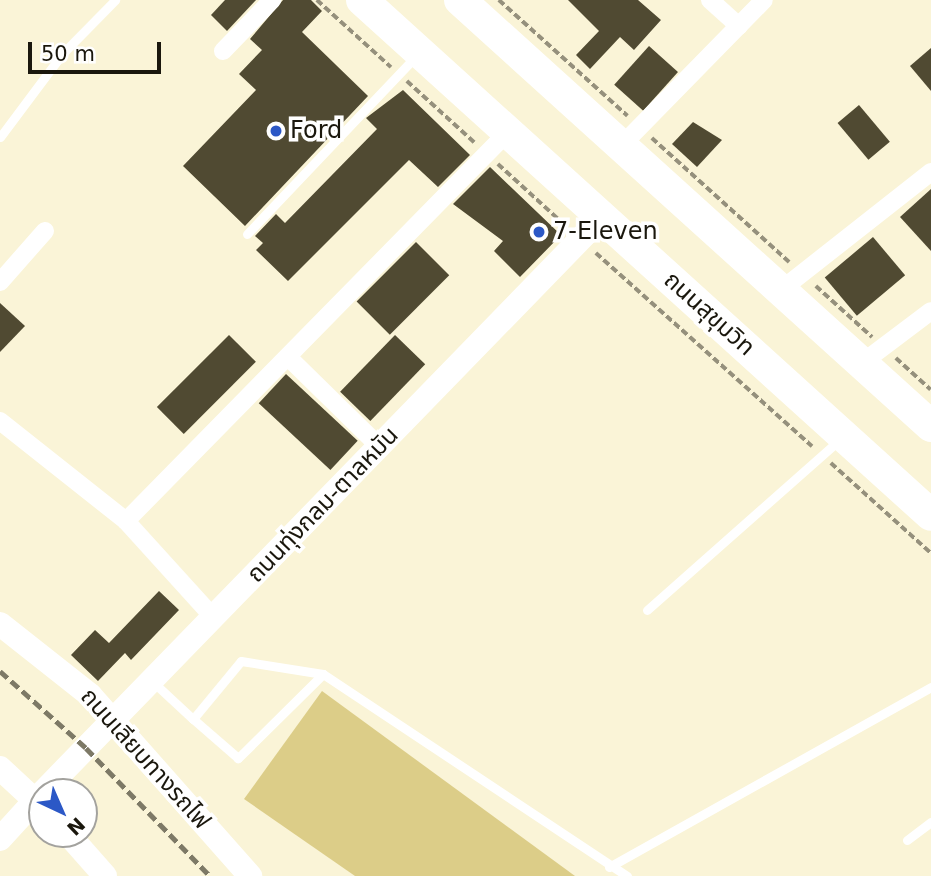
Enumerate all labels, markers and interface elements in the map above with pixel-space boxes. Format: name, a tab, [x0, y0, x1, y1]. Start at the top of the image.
scale bar	[32, 28, 164, 72]
text: 50 m	[41, 42, 95, 66]
place label: Ford	[290, 117, 342, 145]
marker: Ford	[268, 123, 284, 139]
place label: 7-Eleven	[553, 218, 658, 246]
marker: 7-Eleven	[531, 224, 547, 240]
street label: ถนนสุขุมวิท	[658, 266, 760, 362]
street label: ถนนทุ่งกลม-ตาลหมัน	[241, 421, 405, 589]
street label: ถนนเลียบทางรถไฟ	[74, 683, 216, 835]
north arrow	[28, 778, 98, 848]
text: N	[63, 813, 90, 840]

